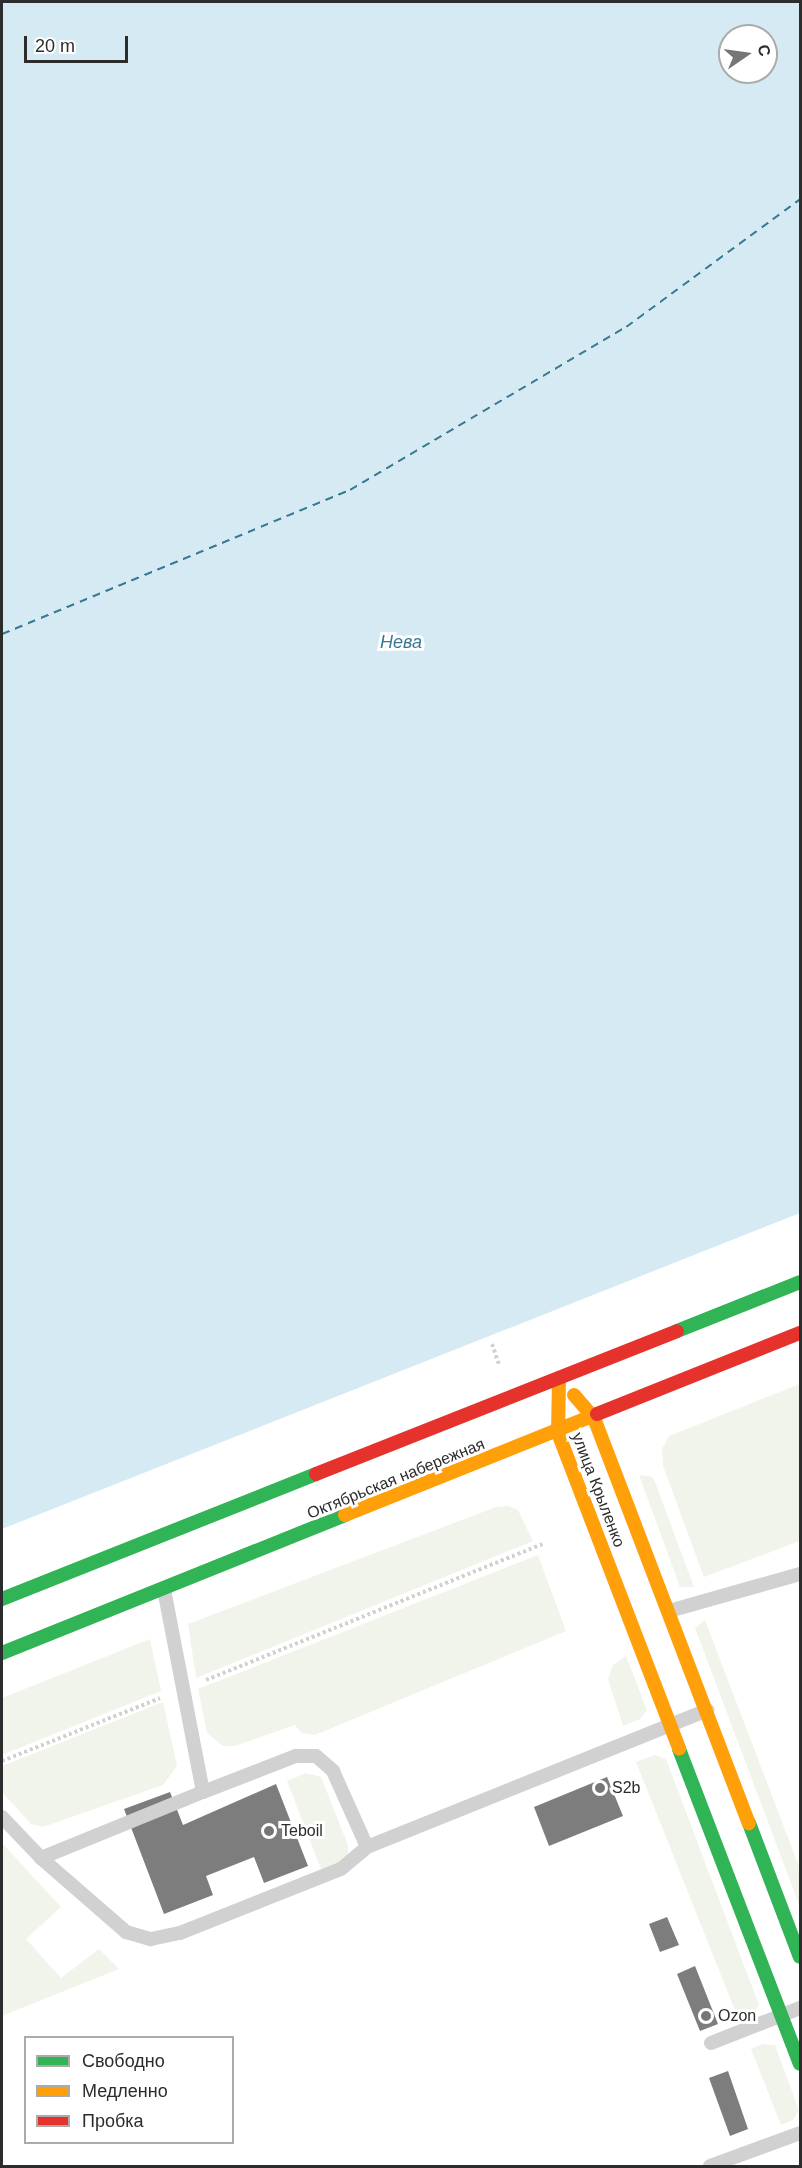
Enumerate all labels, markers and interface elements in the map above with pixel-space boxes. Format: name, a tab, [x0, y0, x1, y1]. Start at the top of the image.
scale bar	[27, 24, 130, 62]
north arrow	[718, 24, 778, 84]
text: 20 m	[35, 36, 75, 56]
text: С	[754, 43, 774, 58]
water label: Нева	[380, 631, 422, 653]
street label: улица Крыленко	[567, 1430, 629, 1550]
street label: Октябрьская набережная	[304, 1435, 488, 1523]
place label: S2b	[612, 1778, 640, 1798]
marker: S2b	[593, 1781, 607, 1795]
place label: Teboil	[281, 1821, 323, 1841]
marker: Teboil	[262, 1824, 276, 1838]
place label: Ozon	[718, 2006, 756, 2026]
marker: Ozon	[699, 2009, 713, 2023]
legend	[24, 2036, 234, 2144]
text: Свободно	[82, 2051, 165, 2071]
text: Медленно	[82, 2081, 168, 2101]
text: Пробка	[82, 2111, 144, 2131]

